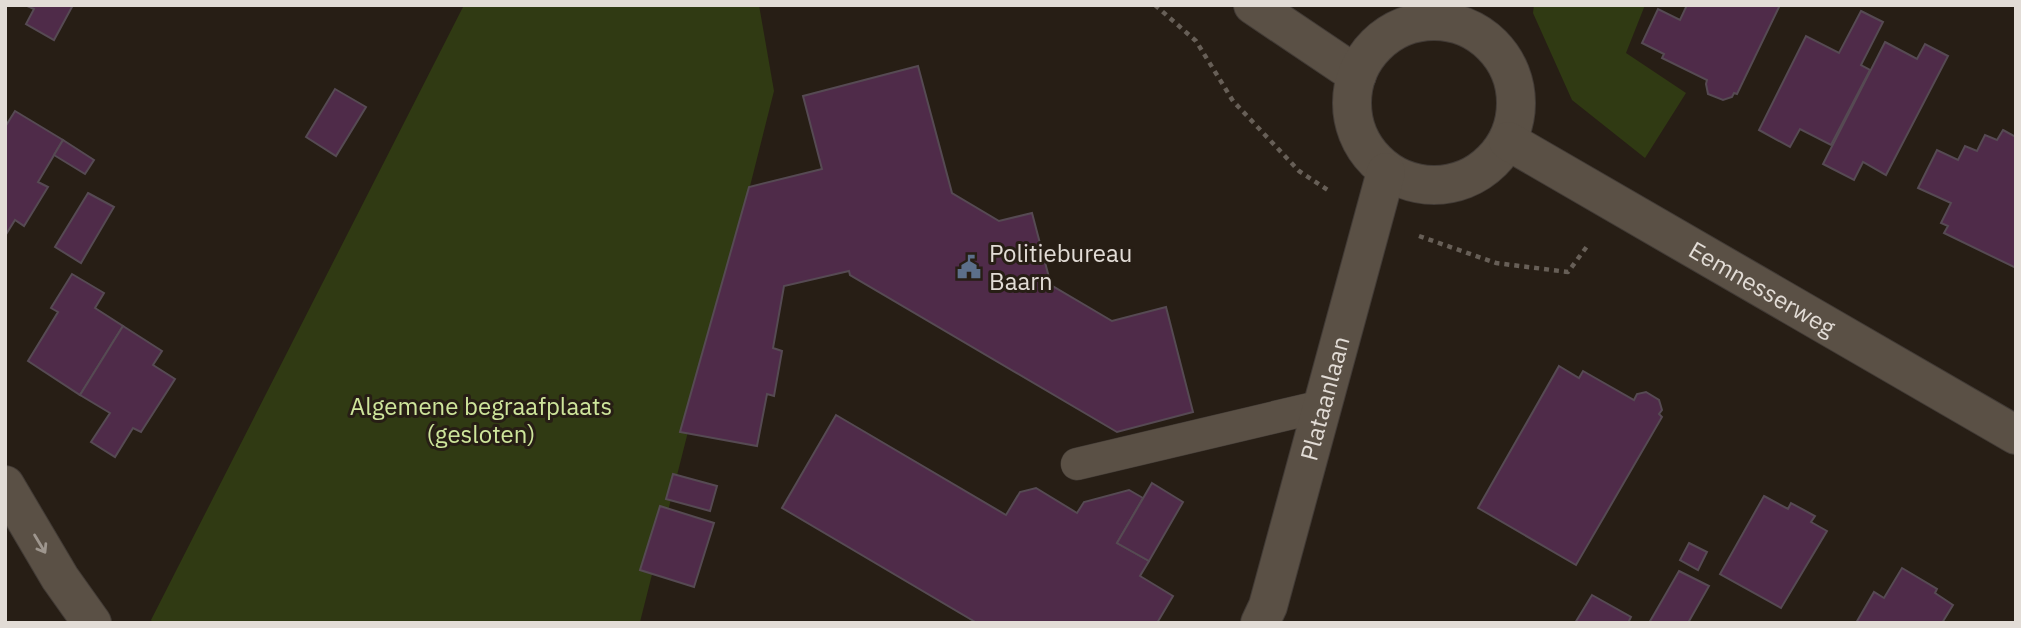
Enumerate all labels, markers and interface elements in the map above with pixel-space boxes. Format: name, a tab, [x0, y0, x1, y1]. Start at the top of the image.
street label: Eemnesserweg	[1683, 233, 1842, 343]
place label: Politiebureau Baarn	[989, 237, 1133, 297]
public building icon: Politiebureau Baarn	[955, 253, 983, 281]
street label: Plataanlaan	[1292, 333, 1357, 464]
park label: Algemene begraafplaats (gesloten)	[350, 390, 612, 450]
one-way arrow	[33, 534, 47, 554]

